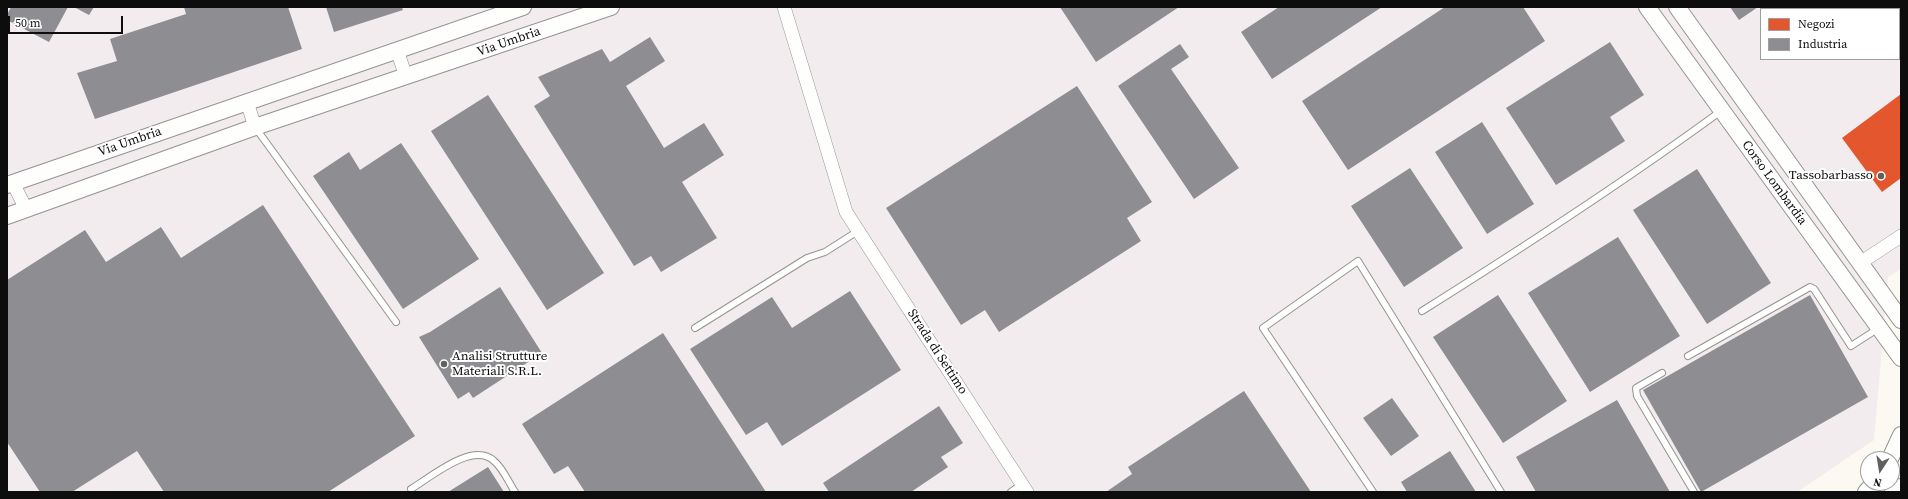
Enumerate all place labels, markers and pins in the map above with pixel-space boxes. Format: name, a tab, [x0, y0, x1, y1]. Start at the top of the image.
place label: Tassobarbasso	[1789, 168, 1873, 184]
marker: Tassobarbasso	[1876, 171, 1886, 181]
place label: Analisi Strutture Materiali S.R.L.	[452, 349, 547, 380]
marker: Analisi Strutture Materiali S.R.L.	[439, 359, 449, 369]

